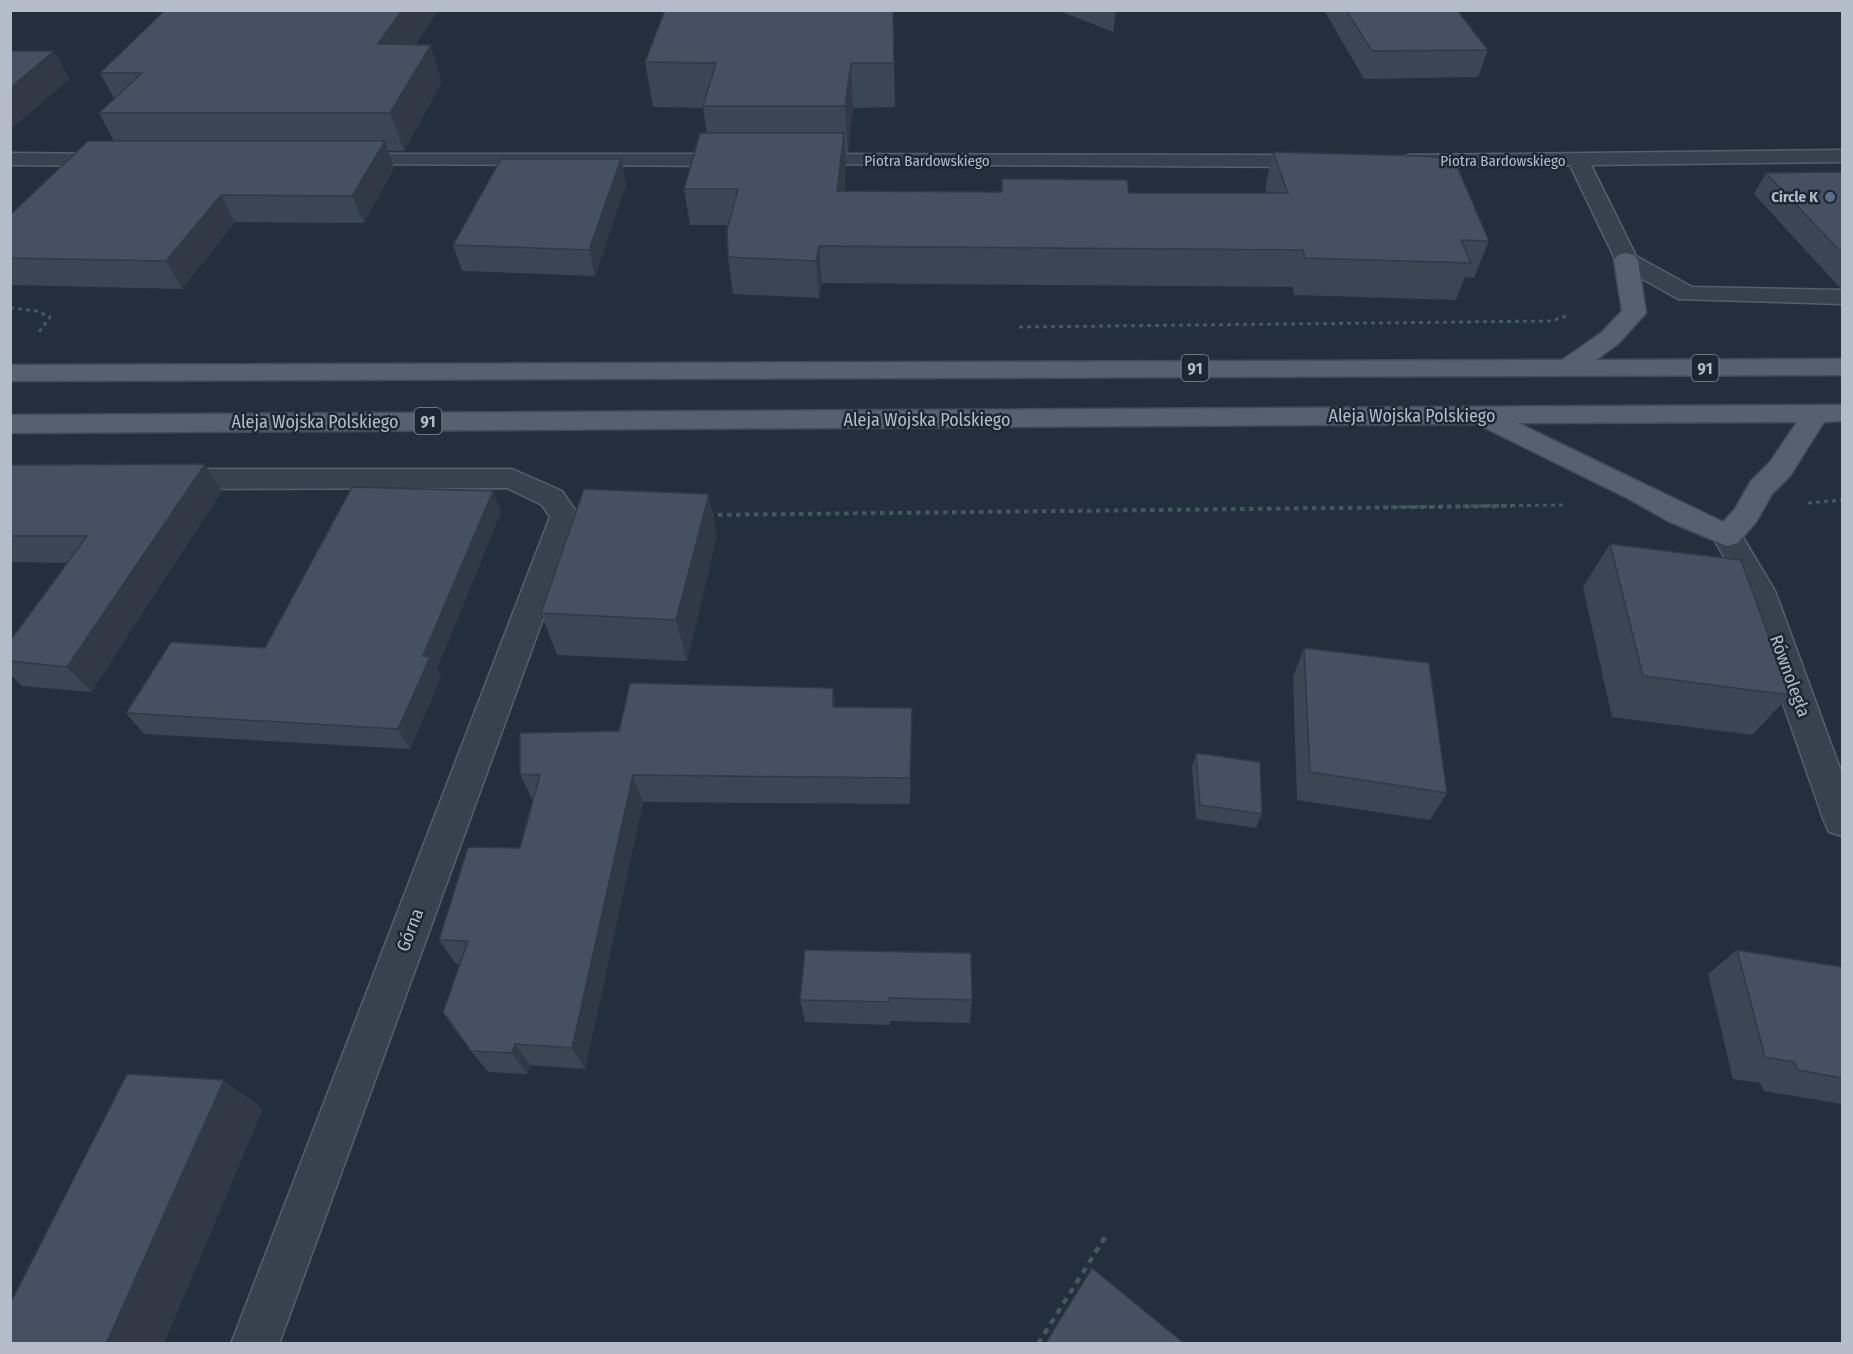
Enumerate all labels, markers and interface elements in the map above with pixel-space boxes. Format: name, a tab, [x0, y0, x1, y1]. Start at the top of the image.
street label: Piotra Bardowskiego	[864, 152, 990, 170]
street label: Piotra Bardowskiego	[1440, 152, 1566, 170]
place label: Circle K	[1771, 188, 1818, 206]
marker: Circle K	[1823, 190, 1837, 204]
road number: 91	[1182, 355, 1208, 381]
road number: 91	[1692, 355, 1718, 381]
street label: Aleja Wojska Polskiego	[1328, 405, 1496, 427]
road number: 91	[414, 408, 442, 434]
street label: Aleja Wojska Polskiego	[843, 409, 1011, 431]
street label: Aleja Wojska Polskiego	[231, 411, 399, 433]
street label: Równoległa	[1765, 632, 1815, 720]
street label: Górna	[392, 905, 428, 955]

